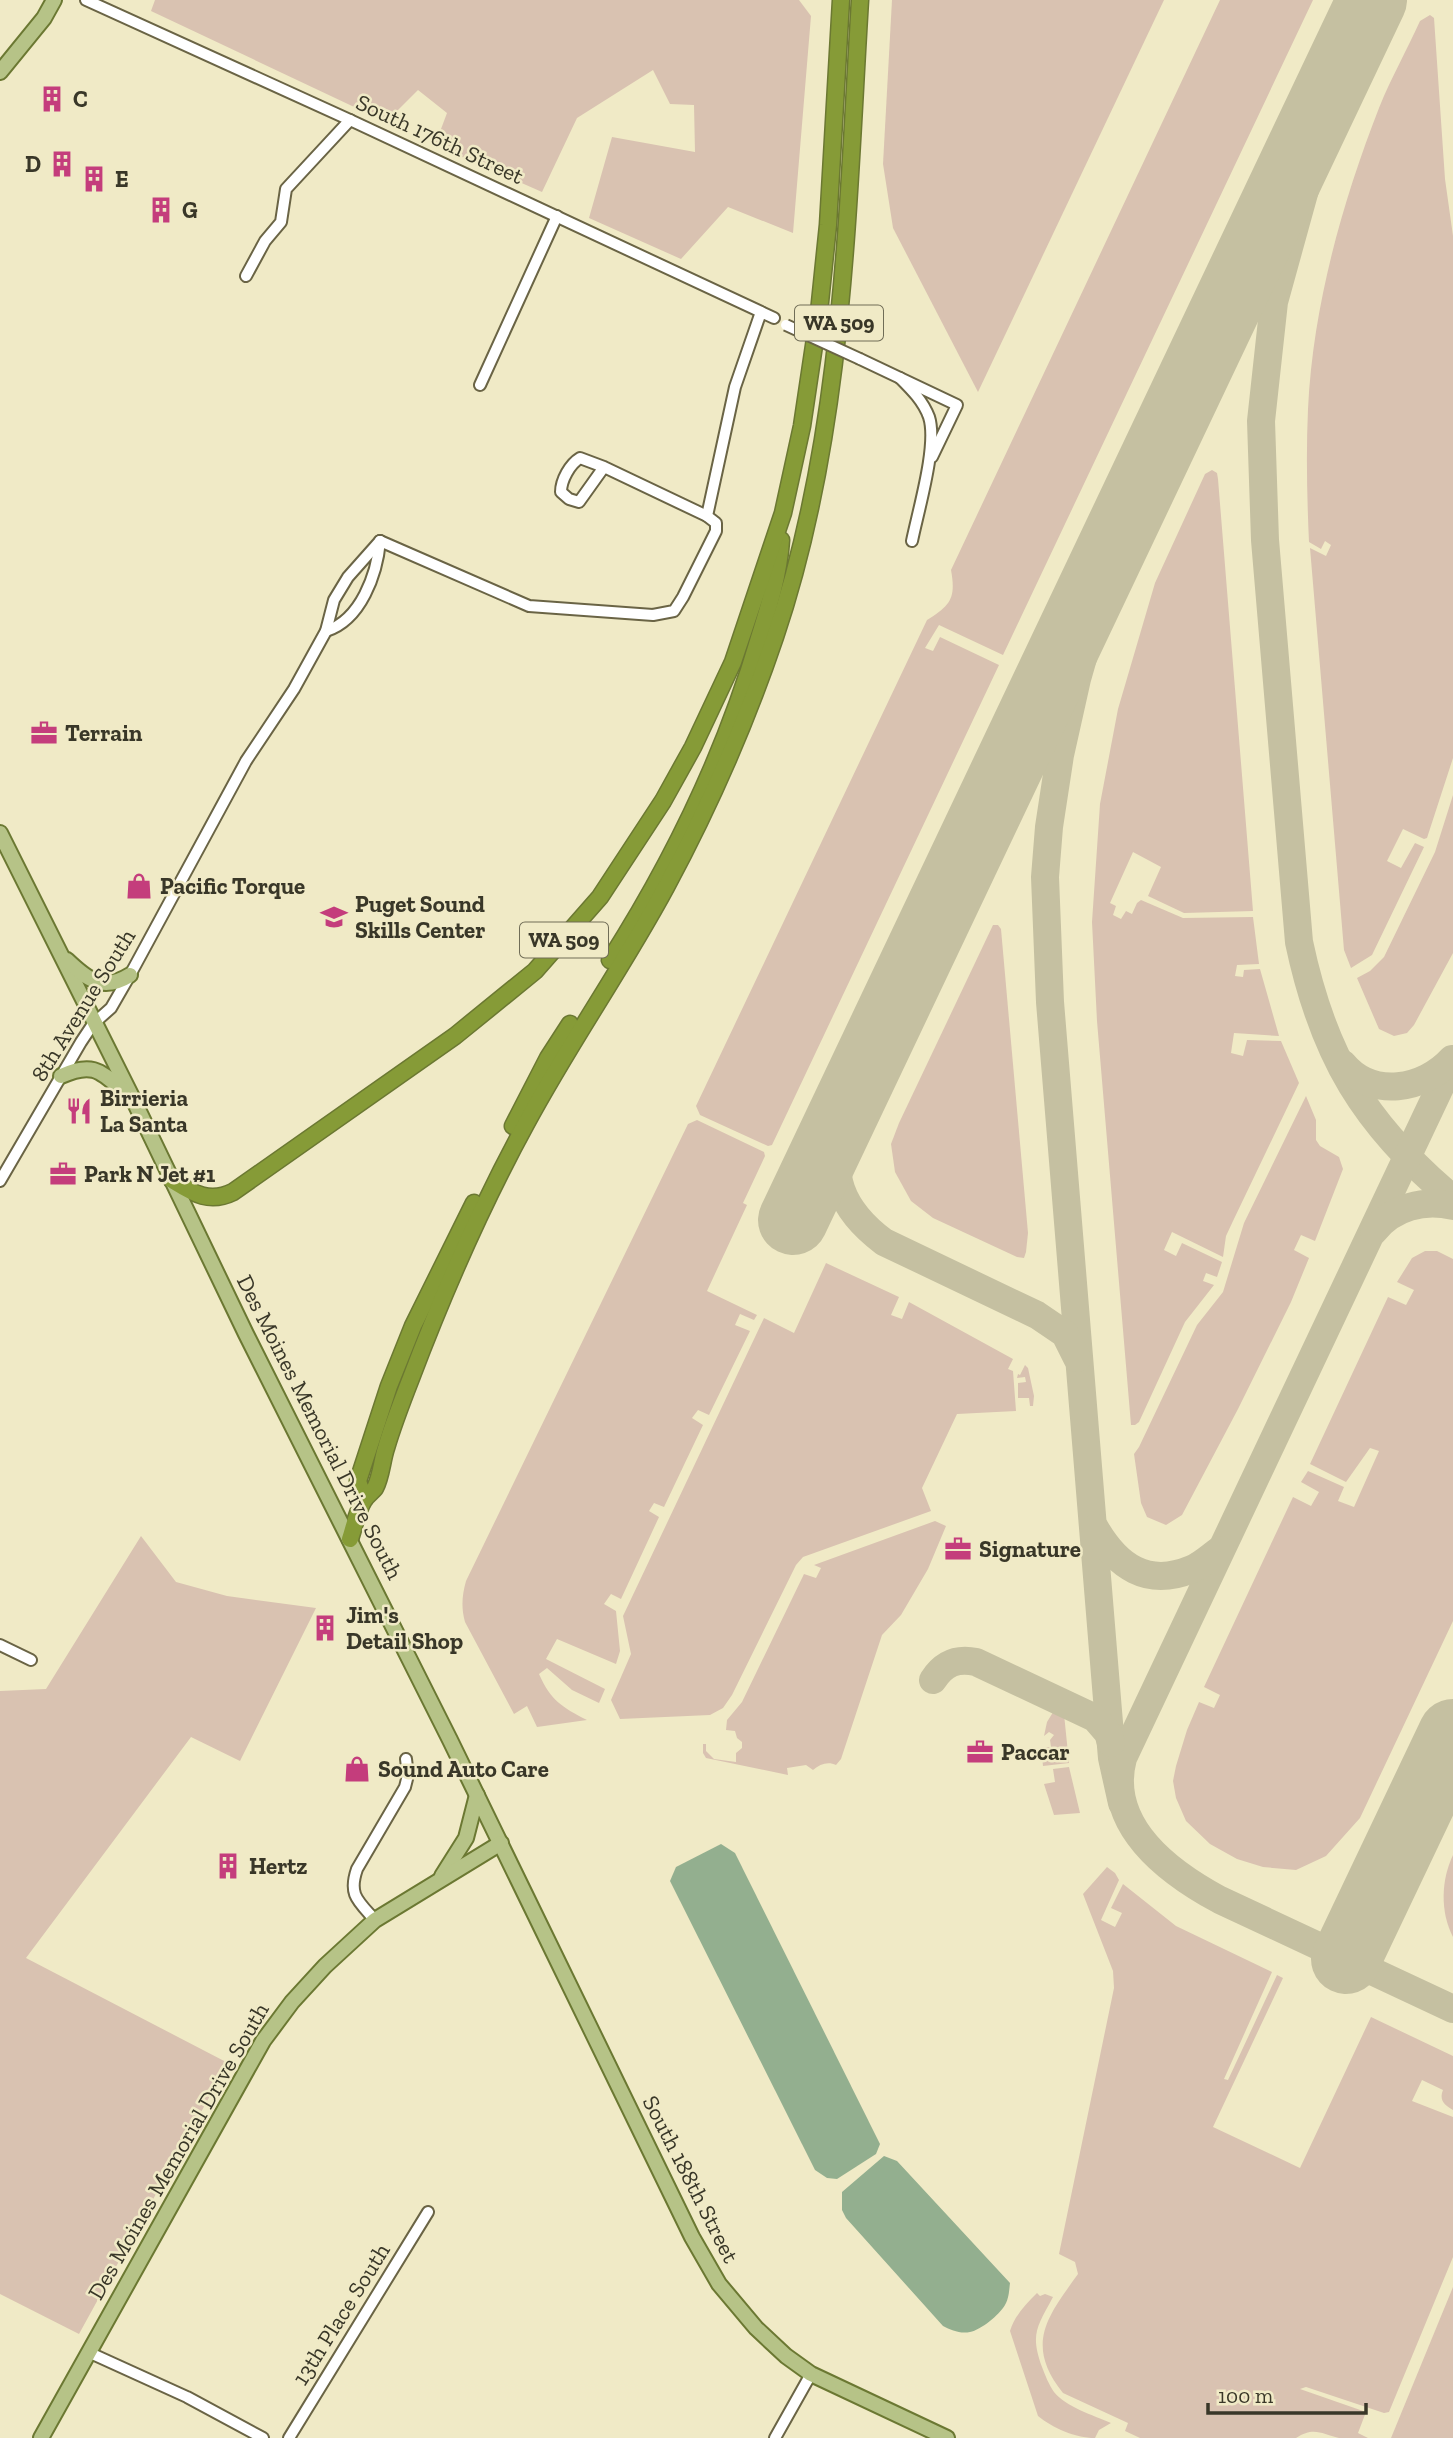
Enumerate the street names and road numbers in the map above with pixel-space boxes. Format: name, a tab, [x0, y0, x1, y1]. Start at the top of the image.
street label: South 176th Street	[352, 88, 529, 190]
road number: WA 509	[795, 306, 883, 340]
road number: WA 509	[520, 922, 608, 958]
street label: 8th Avenue South	[25, 923, 141, 1086]
street label: Des Moines Memorial Drive South	[231, 1270, 409, 1584]
street label: Des Moines Memorial Drive South	[81, 1997, 275, 2304]
street label: South 188th Street	[637, 2091, 745, 2268]
street label: 13th Place South	[286, 2238, 396, 2390]

